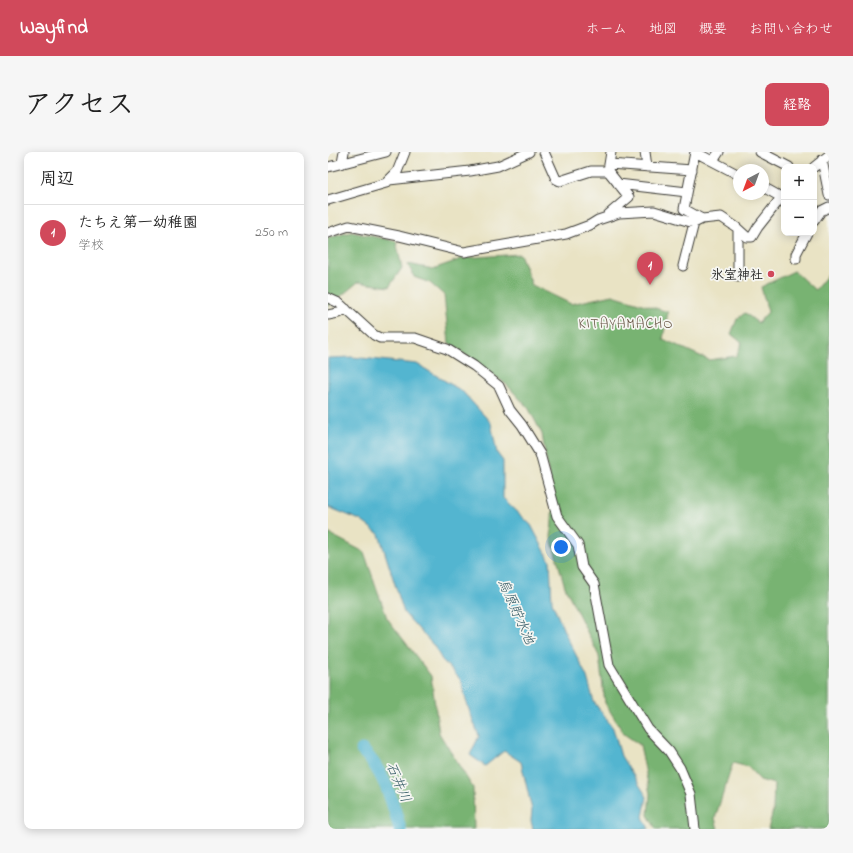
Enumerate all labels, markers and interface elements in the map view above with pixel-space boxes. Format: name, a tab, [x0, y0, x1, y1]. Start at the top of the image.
text: Wayfind	[20, 15, 88, 42]
text: ホーム	[586, 19, 627, 40]
text: 地図	[649, 19, 677, 40]
text: 概要	[699, 19, 727, 40]
text: お問い合わせ	[749, 19, 833, 40]
button: 経路	[765, 83, 829, 126]
text: アクセス	[24, 86, 134, 127]
north arrow	[733, 164, 769, 200]
map controls	[781, 164, 817, 236]
button: +	[781, 164, 817, 200]
text: 周辺	[40, 167, 74, 192]
button: −	[781, 200, 817, 236]
text: たちえ第一幼稚園	[78, 212, 198, 234]
text: 1	[51, 223, 55, 242]
text: 250 m	[255, 223, 288, 242]
text: 学校	[78, 236, 104, 255]
pin: 1	[637, 252, 663, 285]
place label: 氷室神社	[711, 266, 763, 285]
marker: 氷室神社	[766, 269, 776, 279]
district label: KITAYAMACHO	[579, 314, 673, 335]
your location	[551, 537, 571, 557]
water label: 烏原貯水池	[492, 575, 540, 649]
water label: 石井川	[380, 759, 415, 806]

